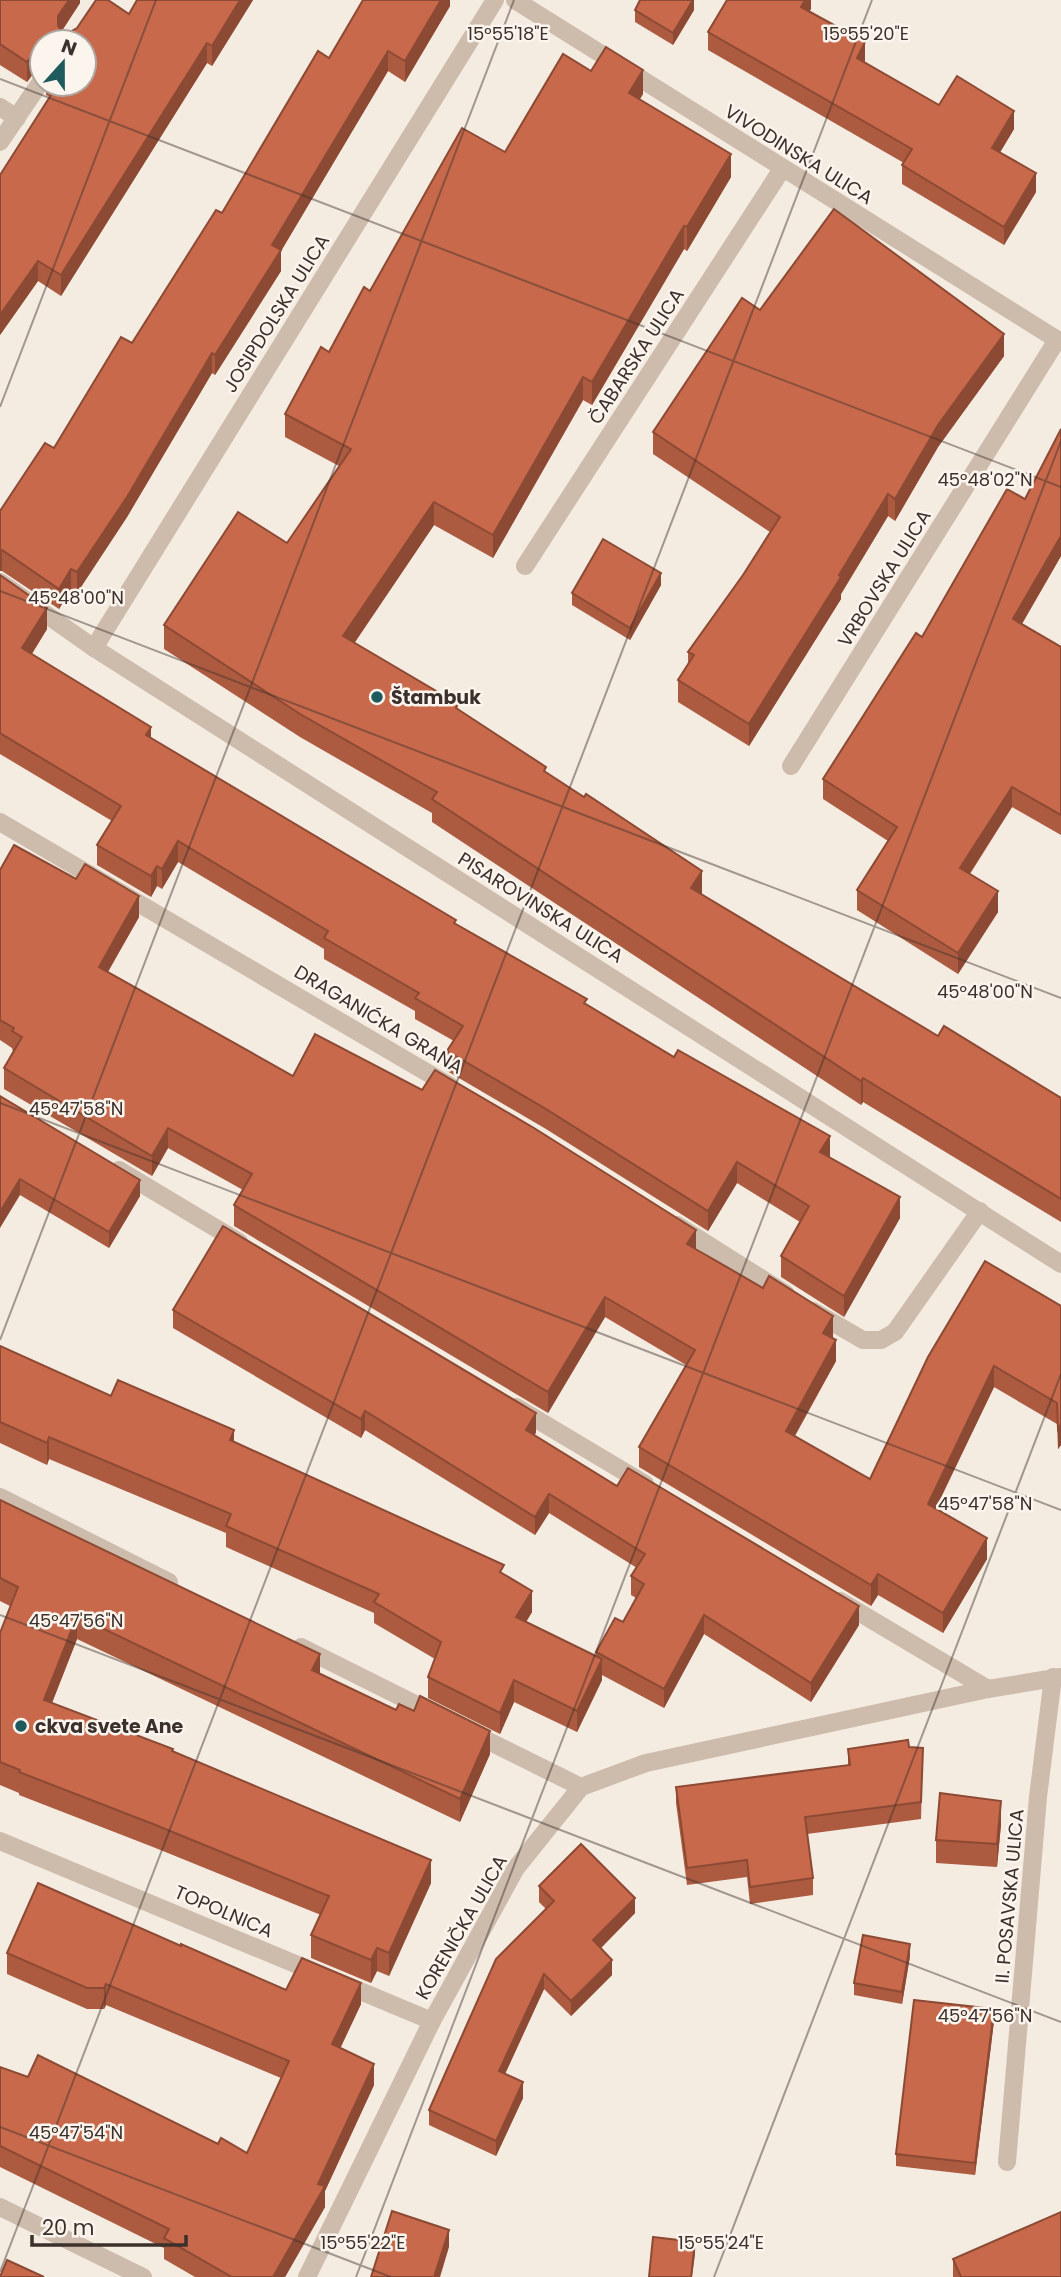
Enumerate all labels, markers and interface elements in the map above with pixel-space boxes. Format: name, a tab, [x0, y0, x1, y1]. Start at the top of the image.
text: 15°55'18"E	[467, 21, 549, 46]
text: 15°55'20"E	[823, 21, 909, 46]
north arrow	[28, 28, 98, 98]
text: N	[57, 32, 80, 63]
street label: VIVODINSKA ULICA	[719, 98, 878, 211]
street label: JOSIPDOLSKA ULICA	[217, 229, 336, 398]
street label: ČABARSKA ULICA	[582, 283, 691, 429]
text: 45°48'02"N	[937, 467, 1033, 492]
street label: VRBOVSKA ULICA	[831, 504, 938, 652]
text: 45°48'00"N	[28, 585, 124, 610]
place label: Štambuk	[391, 684, 481, 711]
marker: Štambuk	[369, 689, 385, 705]
street label: PISAROVINSKA ULICA	[453, 845, 629, 969]
street label: DRAGANIĆKA GRANA	[289, 958, 468, 1081]
text: 45°48'00"N	[937, 979, 1033, 1004]
text: 45°47'58"N	[29, 1096, 123, 1121]
text: 45°47'58"N	[938, 1491, 1032, 1516]
text: 45°47'56"N	[29, 1608, 123, 1633]
place label: ckva svete Ane	[35, 1713, 184, 1740]
marker: ckva svete Ane	[13, 1718, 29, 1734]
street label: II. POSAVSKA ULICA	[988, 1808, 1031, 1984]
street label: KORENIČKA ULICA	[409, 1850, 514, 2004]
street label: TOPOLNICA	[170, 1879, 278, 1944]
text: 45°47'56"N	[938, 2003, 1032, 2028]
text: 45°47'54"N	[29, 2120, 123, 2145]
scale bar	[32, 2204, 186, 2248]
text: 20 m	[42, 2213, 95, 2242]
text: 15°55'22"E	[320, 2230, 406, 2255]
text: 15°55'24"E	[678, 2230, 764, 2255]

